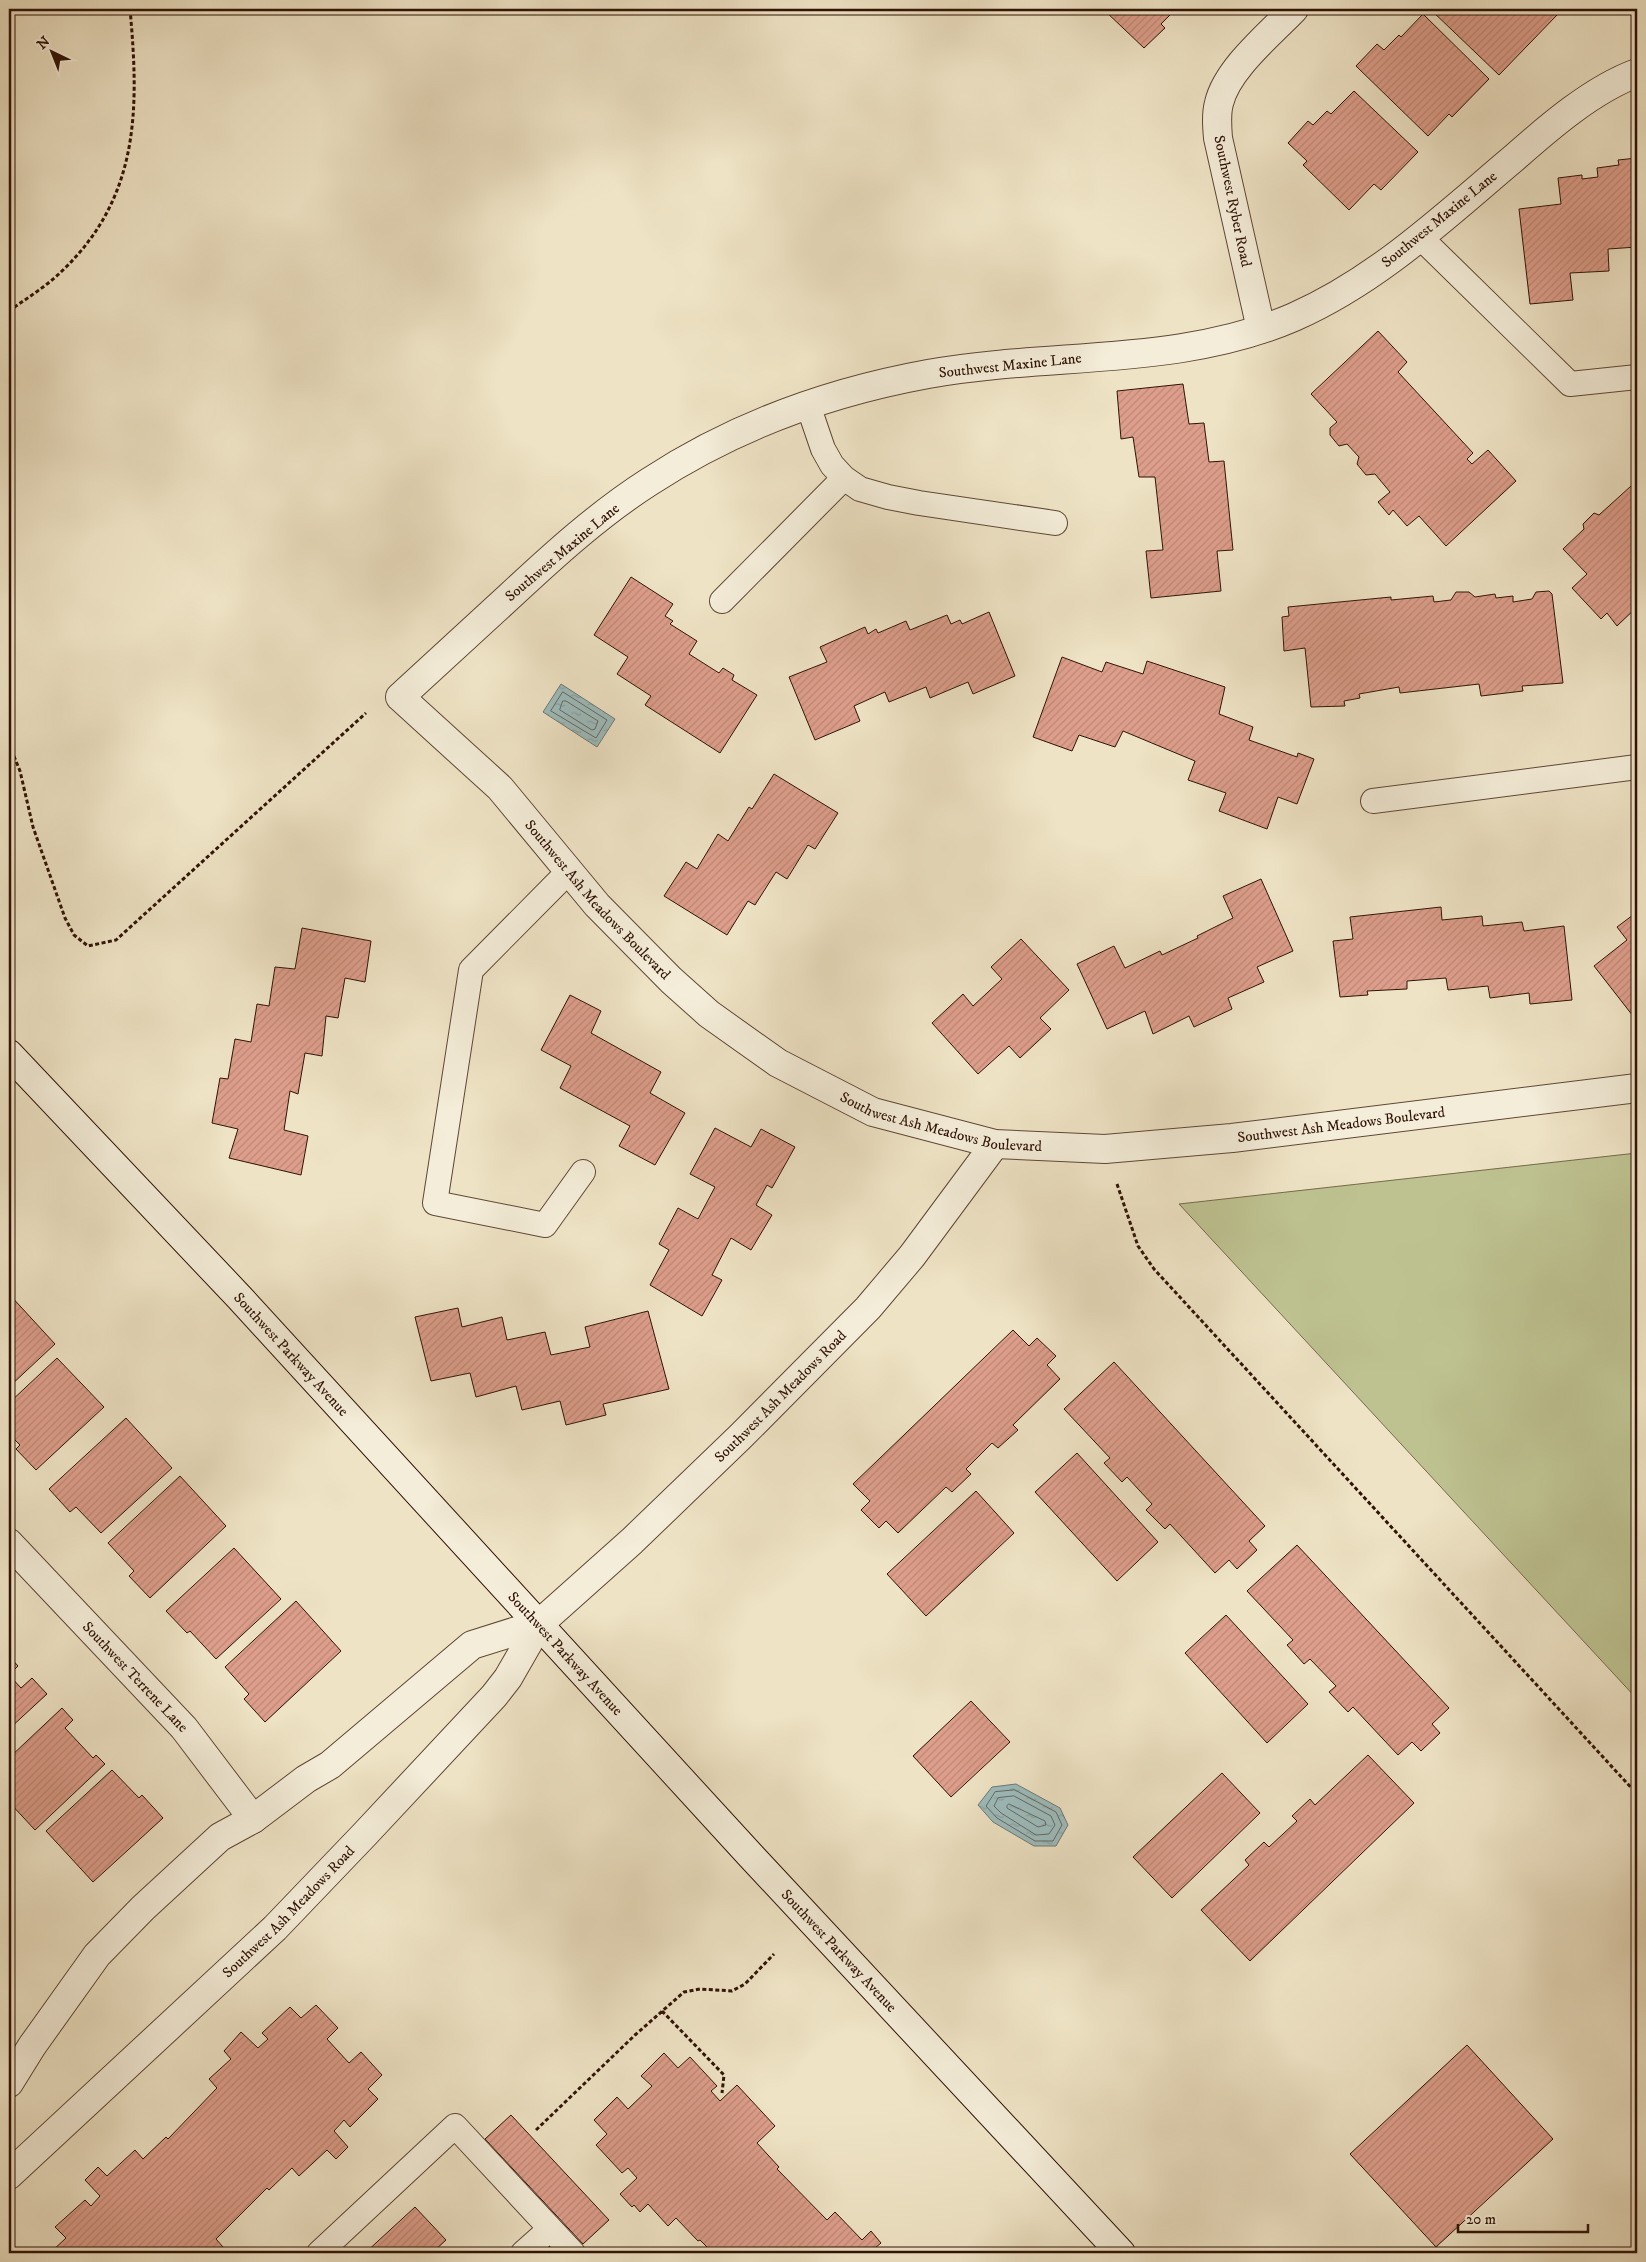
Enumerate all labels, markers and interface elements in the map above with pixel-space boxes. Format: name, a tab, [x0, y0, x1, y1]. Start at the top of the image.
north arrow	[28, 28, 78, 78]
text: N	[33, 32, 55, 54]
street label: Southwest Ryber Road	[1209, 134, 1256, 269]
street label: Southwest Maxine Lane	[1378, 167, 1501, 272]
street label: Southwest Maxine Lane	[938, 349, 1082, 382]
street label: Southwest Maxine Lane	[501, 499, 623, 606]
street label: Southwest Ash Meadows Boulevard	[520, 816, 675, 984]
street label: Southwest Ash Meadows Boulevard	[837, 1088, 1043, 1156]
street label: Southwest Ash Meadows Boulevard	[1236, 1103, 1447, 1147]
street label: Southwest Parkway Avenue	[229, 1288, 352, 1420]
street label: Southwest Ash Meadows Road	[710, 1326, 851, 1467]
street label: Southwest Parkway Avenue	[504, 1588, 627, 1720]
street label: Southwest Terrene Lane	[78, 1618, 192, 1736]
street label: Southwest Ash Meadows Road	[219, 1841, 359, 1982]
street label: Southwest Parkway Avenue	[777, 1885, 901, 2017]
scale bar	[1458, 2202, 1588, 2234]
text: 20 m	[1466, 2210, 1496, 2229]

